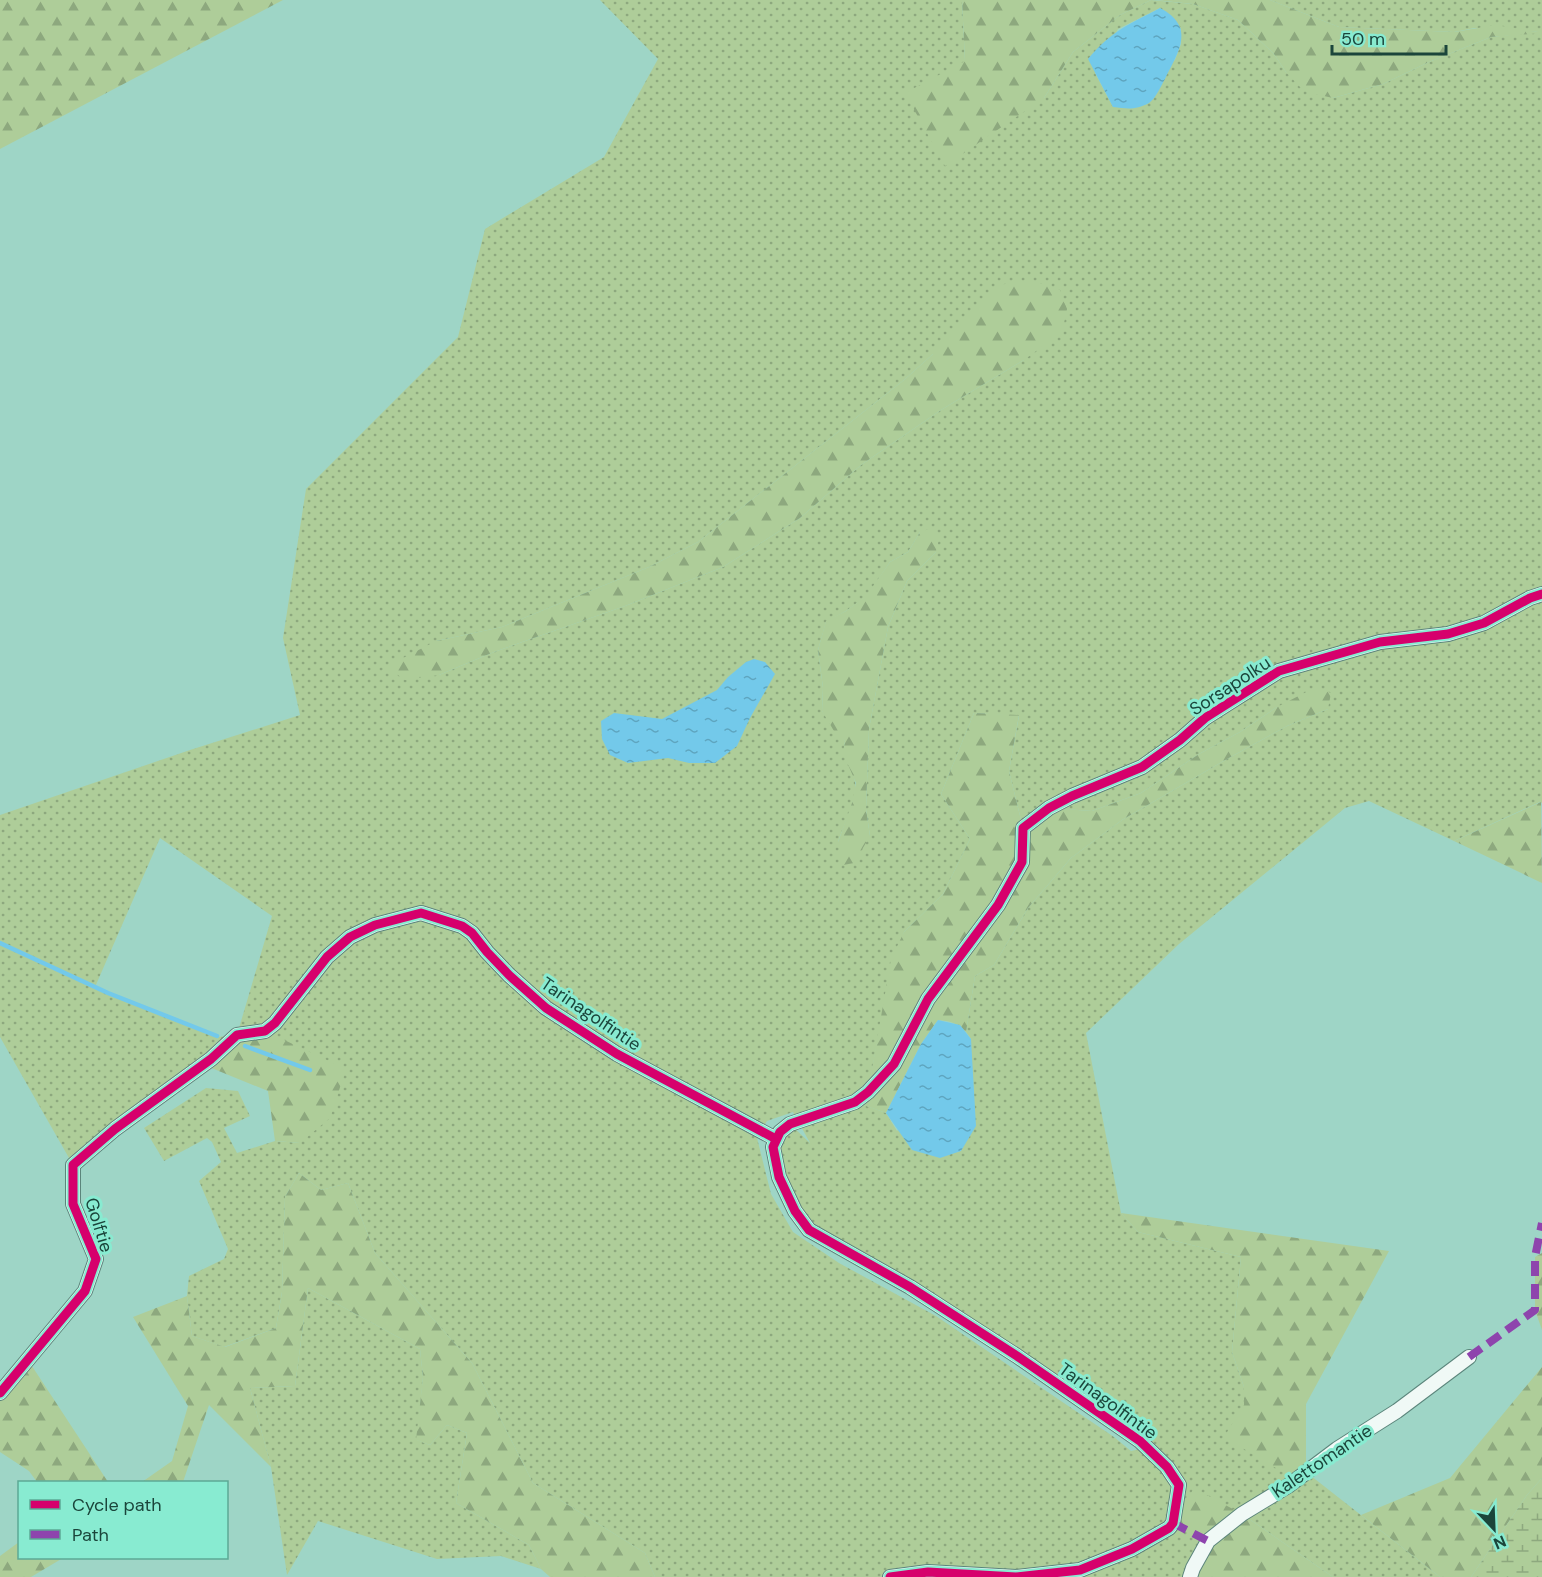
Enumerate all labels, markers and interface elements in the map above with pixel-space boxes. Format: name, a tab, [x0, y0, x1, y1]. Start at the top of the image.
scale bar	[1332, 18, 1446, 56]
text: 50 m	[1341, 27, 1385, 51]
street label: Sorsapolku	[1185, 651, 1275, 721]
street label: Tarinagolfintie	[536, 972, 646, 1056]
street label: Golftie	[79, 1195, 119, 1255]
street label: Tarinagolfintie	[1054, 1357, 1162, 1445]
street label: Kalettomantie	[1267, 1419, 1377, 1503]
legend	[18, 1481, 228, 1559]
text: Cycle path	[72, 1493, 162, 1517]
north arrow	[1464, 1499, 1524, 1559]
text: Path	[72, 1523, 109, 1547]
text: N	[1490, 1530, 1509, 1554]

